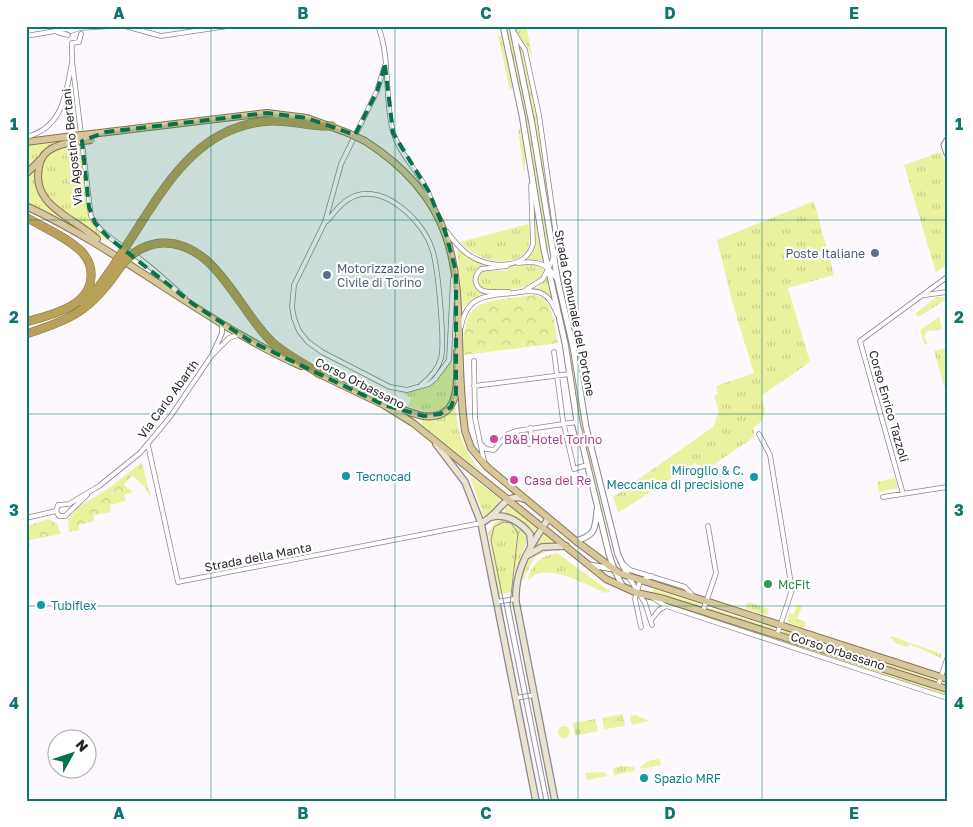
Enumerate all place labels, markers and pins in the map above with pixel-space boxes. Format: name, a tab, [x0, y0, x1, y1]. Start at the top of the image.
place label: Poste Italiane	[785, 246, 865, 261]
marker: Poste Italiane	[869, 247, 881, 259]
place label: Motorizzazione Civile di Torino	[337, 261, 424, 290]
marker: Motorizzazione Civile di Torino	[321, 269, 333, 281]
place label: B&B Hotel Torino	[504, 432, 602, 447]
marker: B&B Hotel Torino	[488, 433, 500, 445]
place label: Miroglio & C. Meccanica di precisione	[607, 463, 744, 492]
place label: Tecnocad	[356, 469, 411, 484]
marker: Tecnocad	[340, 470, 352, 482]
marker: Miroglio & C. Meccanica di precisione	[748, 471, 760, 483]
place label: Casa del Re	[524, 473, 591, 488]
marker: Casa del Re	[508, 474, 520, 486]
place label: McFit	[778, 577, 810, 592]
marker: McFit	[762, 578, 774, 590]
place label: Tubiflex	[51, 598, 97, 613]
marker: Tubiflex	[35, 599, 47, 611]
place label: Spazio MRF	[654, 771, 721, 786]
marker: Spazio MRF	[638, 772, 650, 784]

